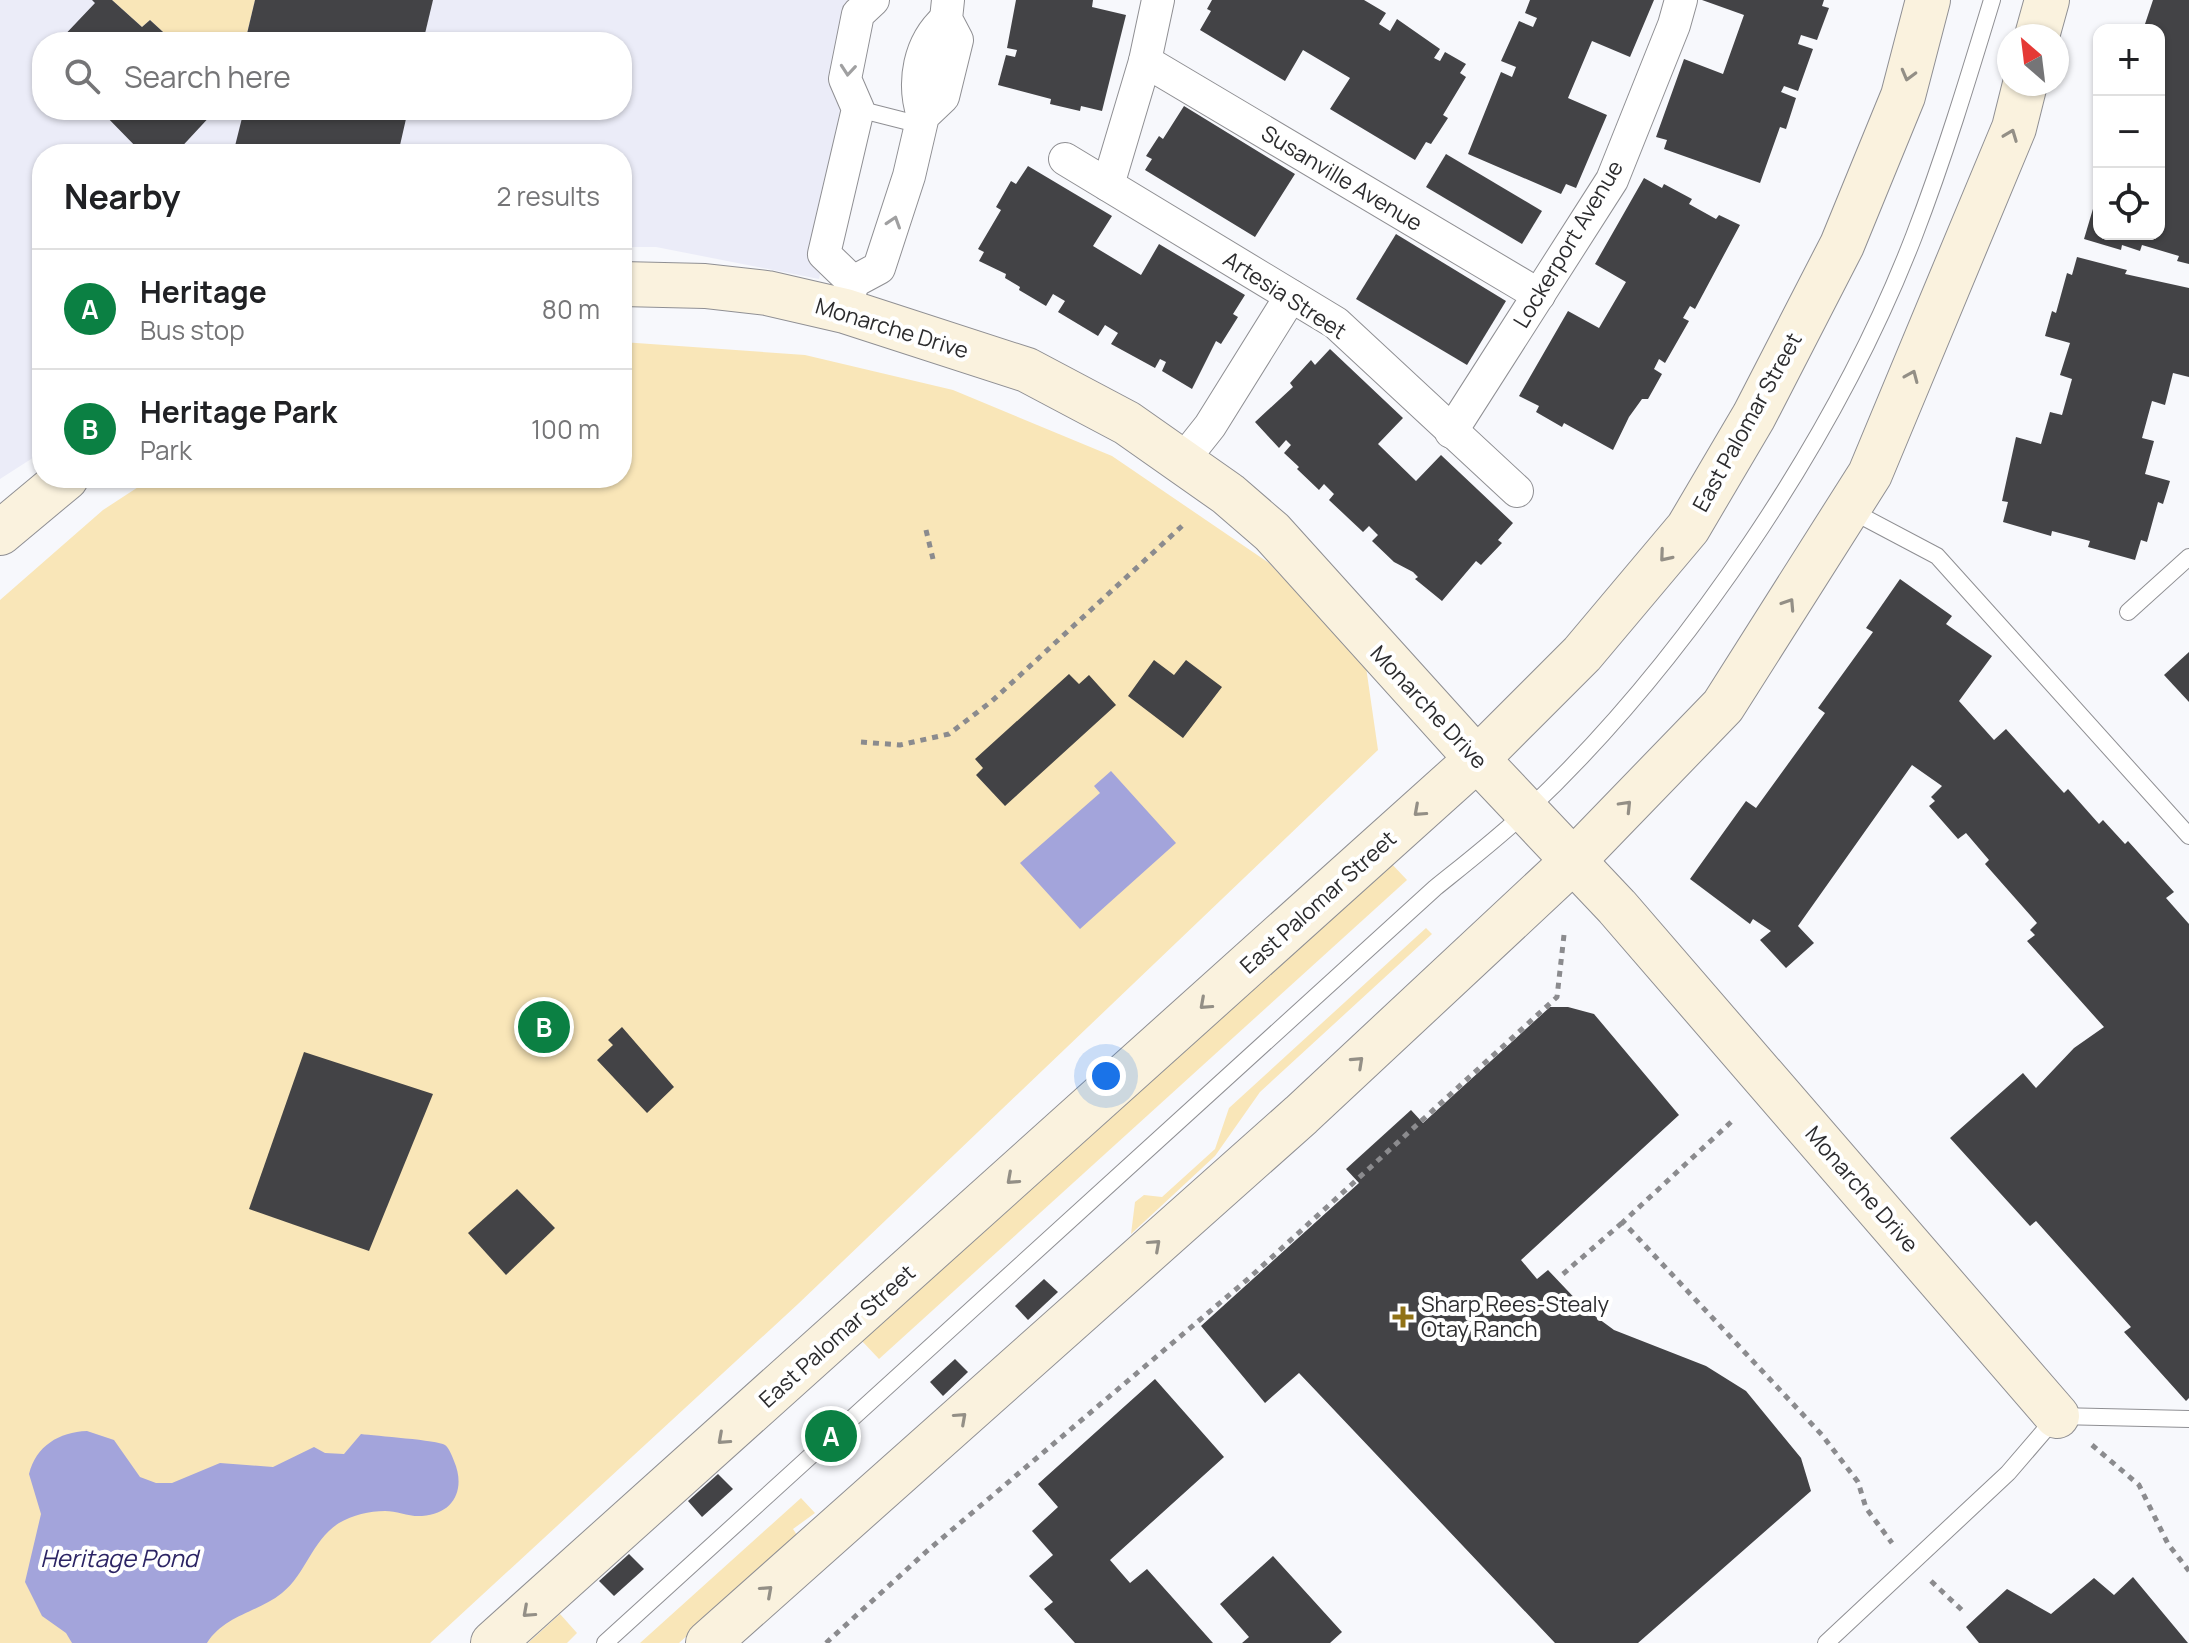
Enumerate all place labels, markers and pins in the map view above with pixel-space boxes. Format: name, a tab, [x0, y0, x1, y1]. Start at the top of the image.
pin: B	[518, 997, 570, 1057]
place label: Sharp Rees-Stealy Otay Ranch	[1421, 1289, 1610, 1344]
marker: Sharp Rees-Stealy Otay Ranch	[1392, 1306, 1414, 1328]
pin: A	[805, 1406, 857, 1466]

